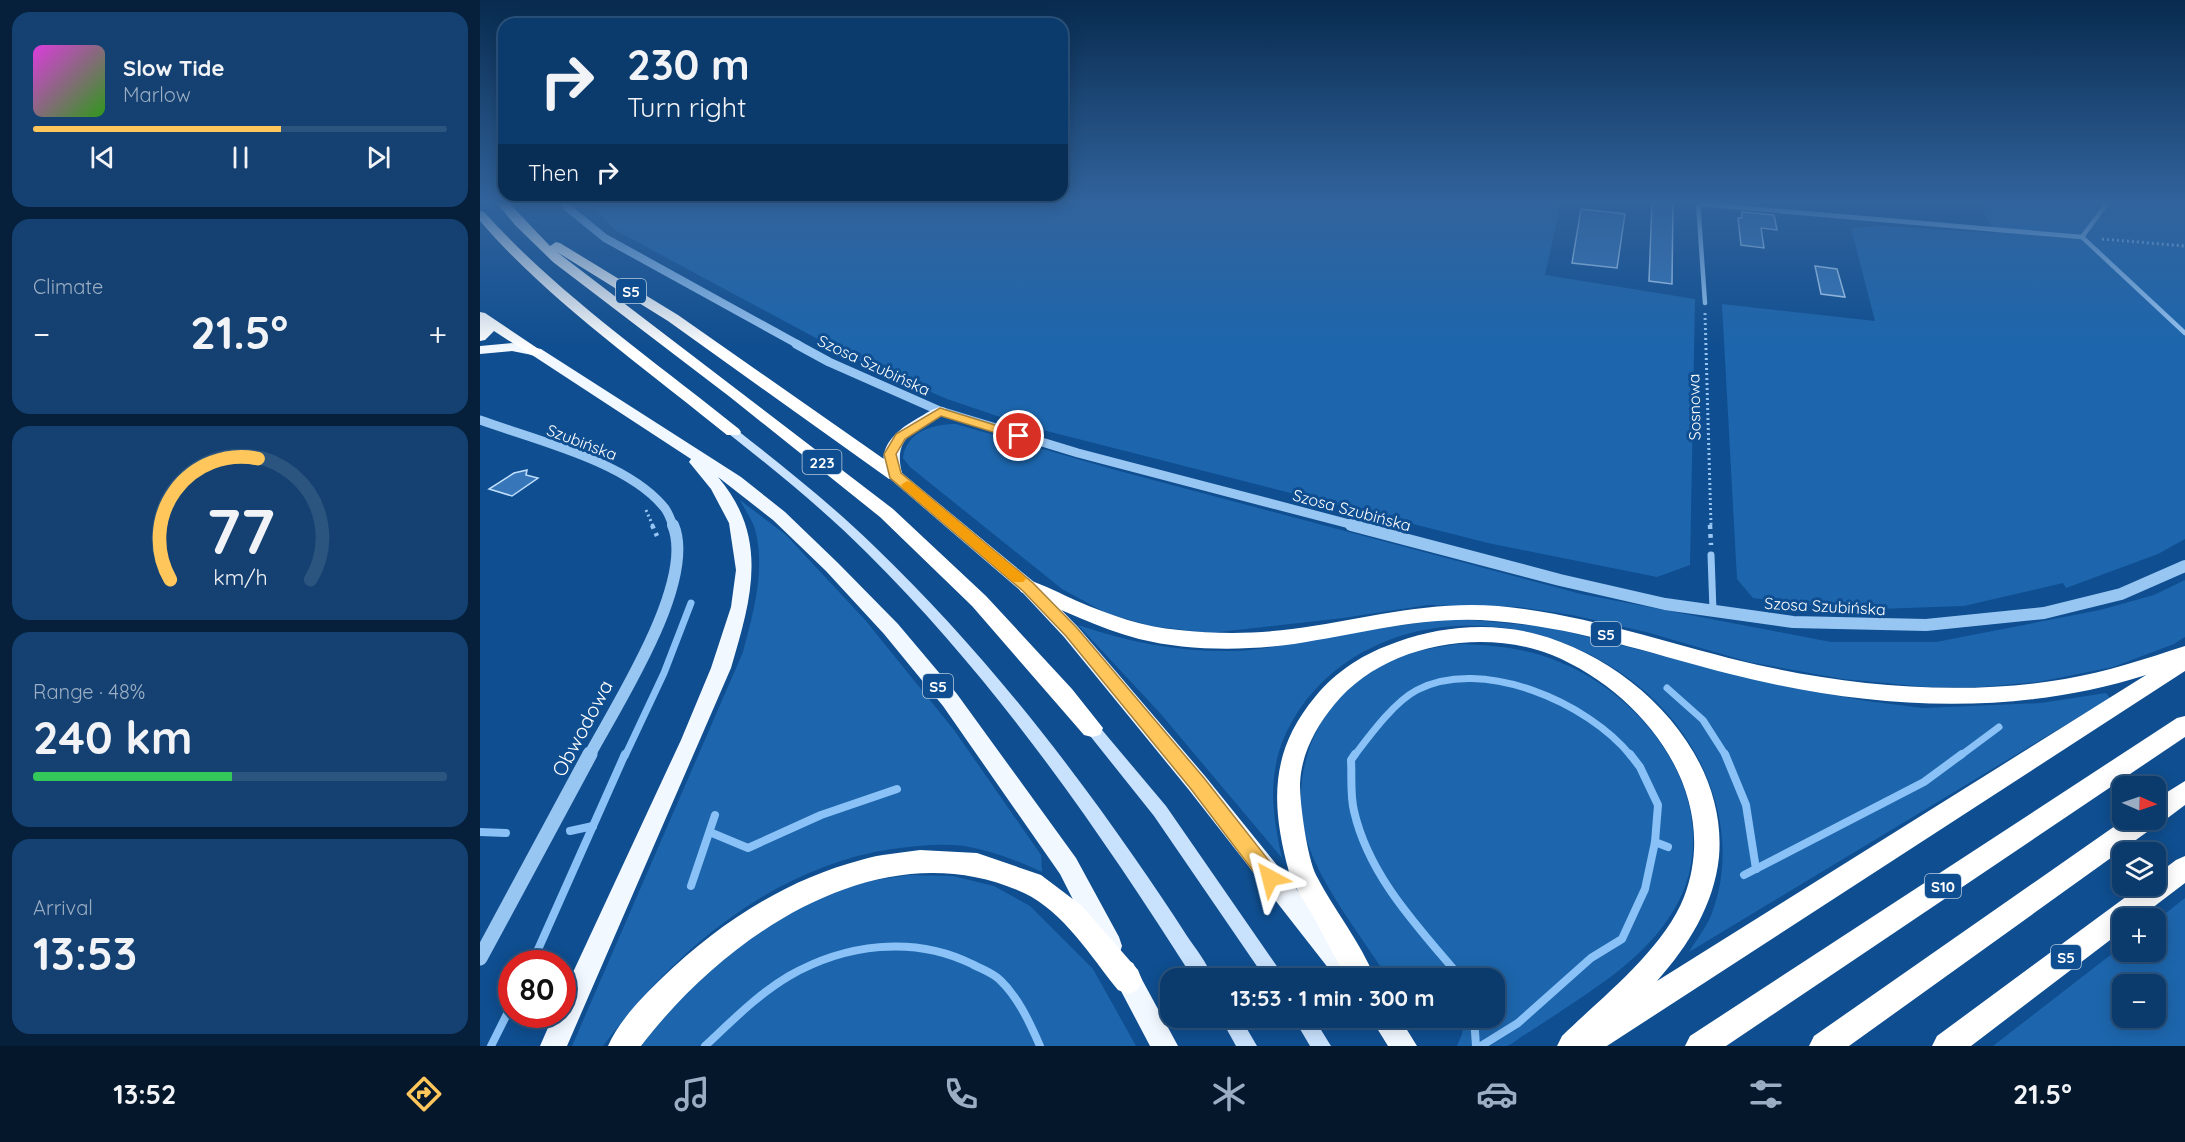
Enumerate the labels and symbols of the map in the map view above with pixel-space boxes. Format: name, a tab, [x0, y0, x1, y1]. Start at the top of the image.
road number: S5	[616, 279, 646, 303]
street label: Szosa Szubińska	[815, 330, 933, 400]
street label: Sosnowa	[1683, 373, 1705, 441]
pin	[993, 410, 1044, 461]
street label: Szubińska	[544, 419, 620, 465]
road number: 223	[802, 450, 842, 474]
street label: Szosa Szubińska	[1291, 485, 1413, 535]
street label: Szosa Szubińska	[1764, 593, 1886, 619]
road number: S5	[1591, 622, 1621, 646]
road number: S5	[923, 674, 953, 698]
street label: Obwodowa	[546, 675, 618, 781]
north arrow	[2112, 776, 2166, 830]
position arrow	[1238, 846, 1302, 910]
road number: S10	[1925, 874, 1961, 898]
road number: S5	[2051, 945, 2081, 969]
speed limit sign: 80	[498, 950, 576, 1028]

